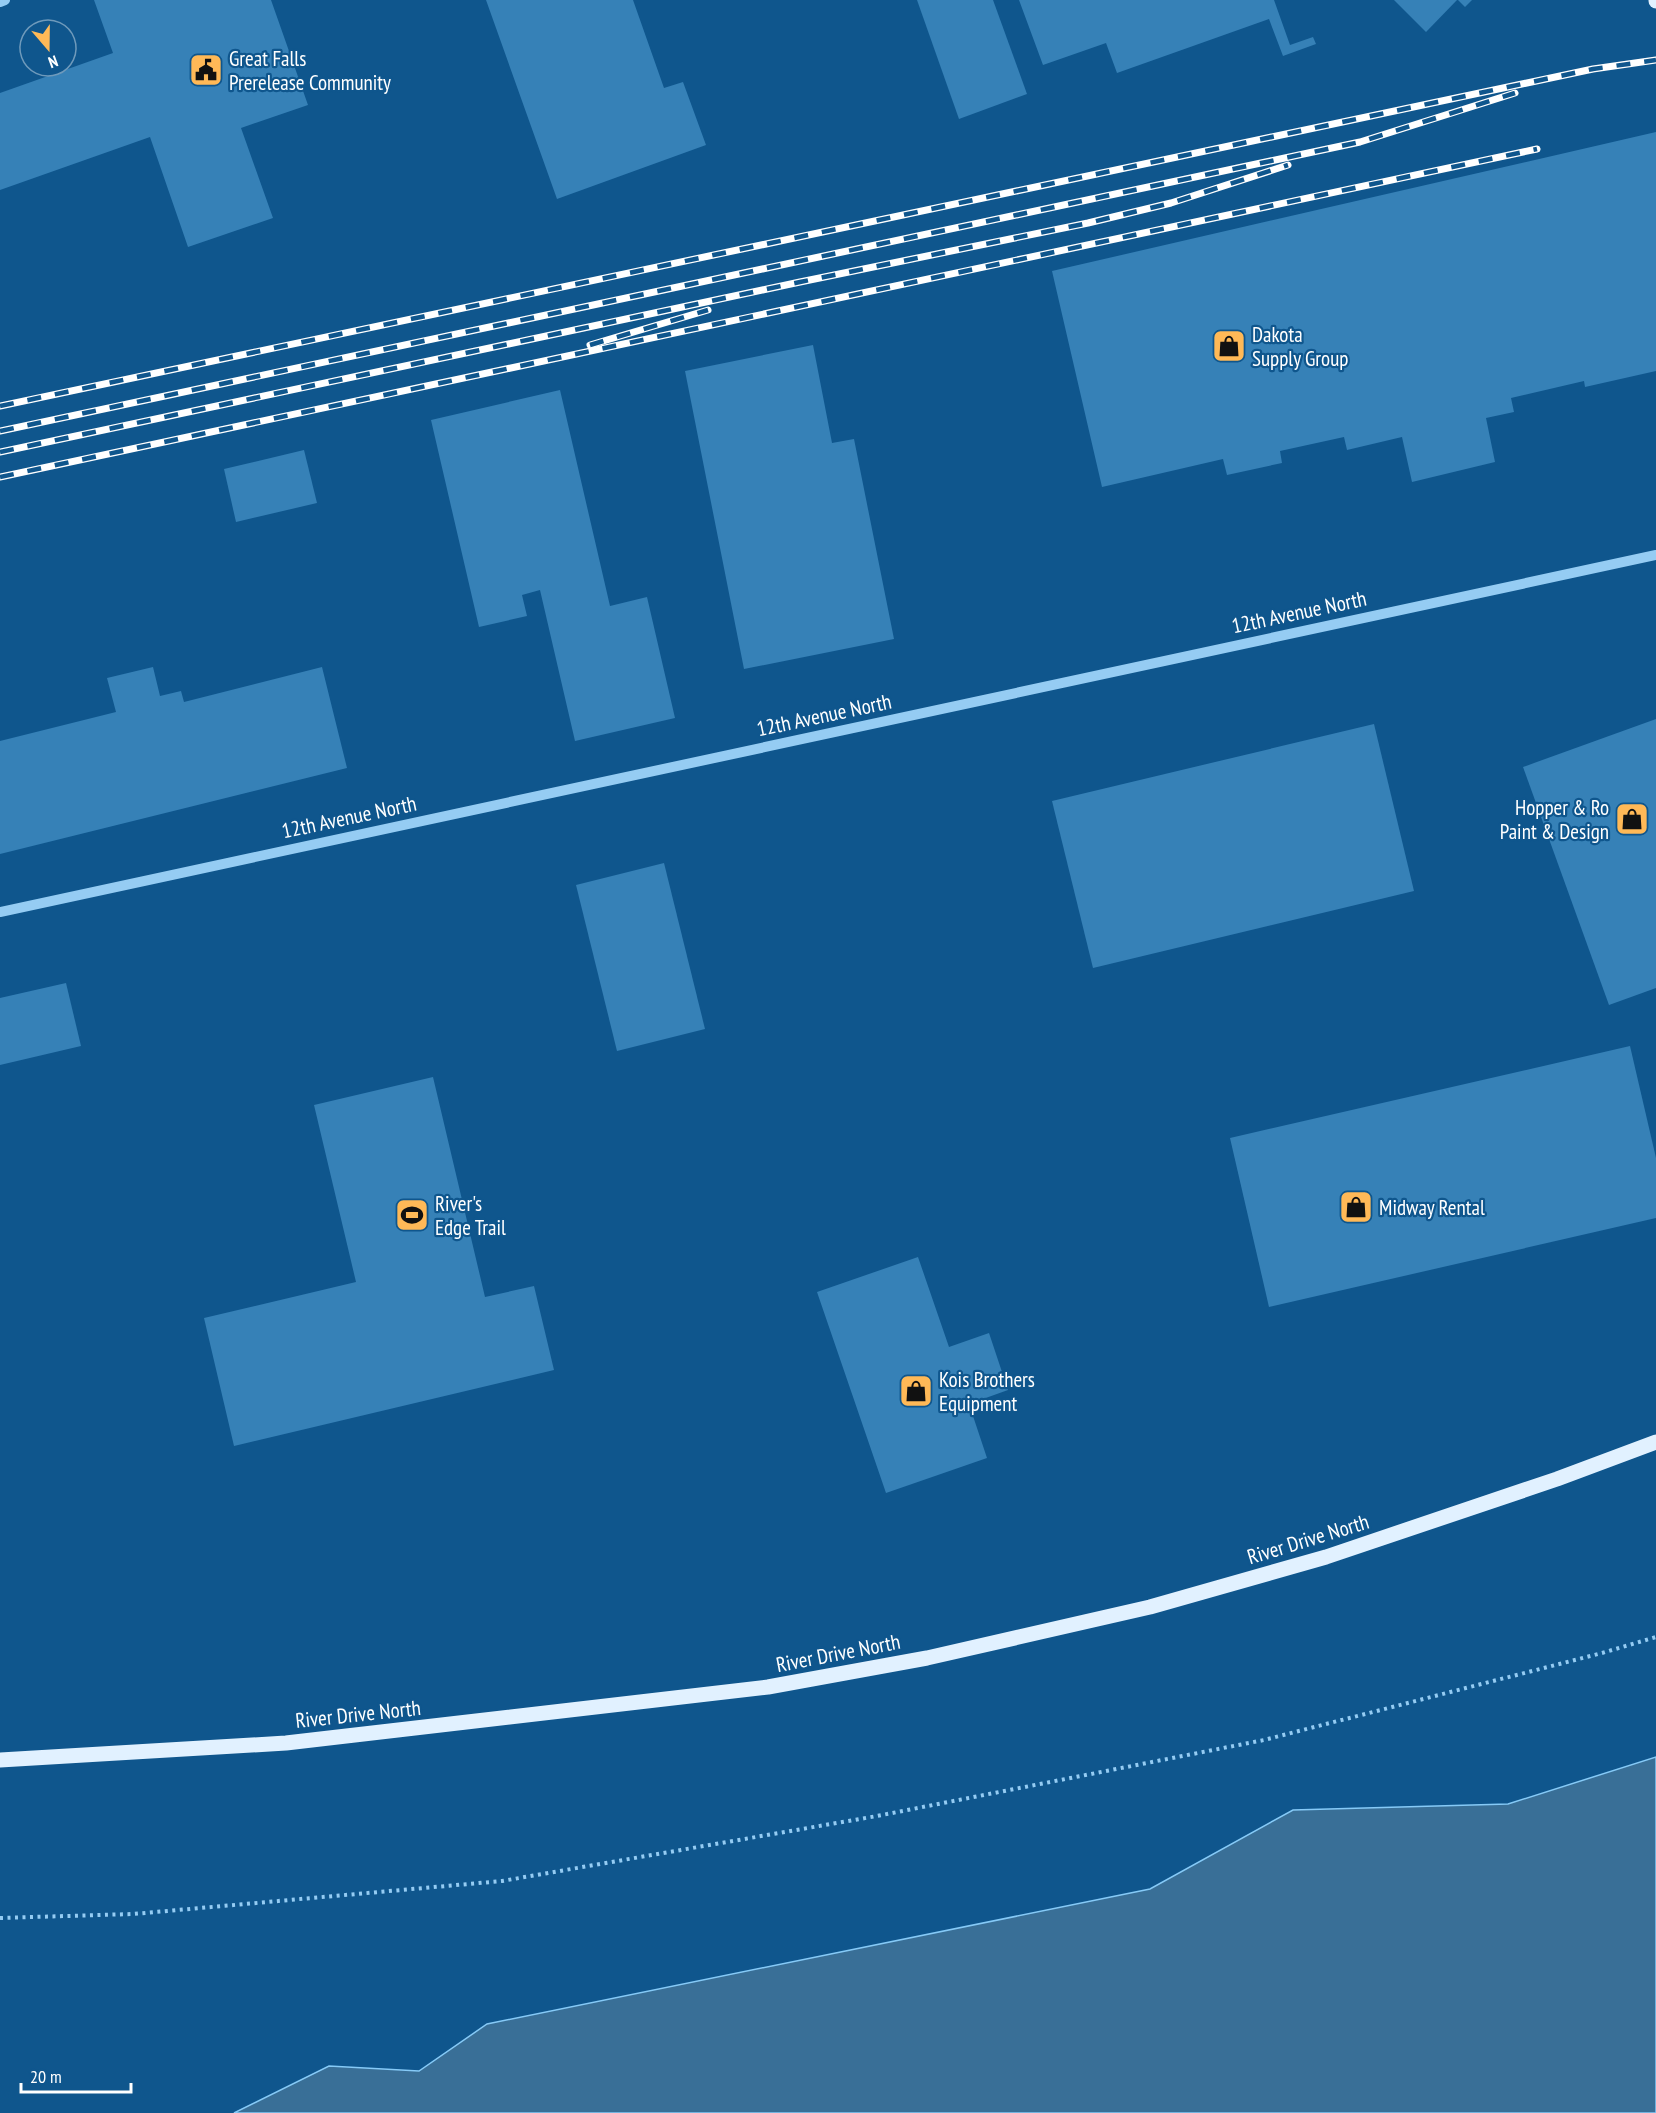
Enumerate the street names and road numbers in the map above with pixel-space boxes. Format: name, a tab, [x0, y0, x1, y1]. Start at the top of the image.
street label: 12th Avenue North	[1229, 585, 1369, 639]
street label: 12th Avenue North	[754, 688, 894, 742]
street label: 12th Avenue North	[279, 790, 419, 844]
street label: River Drive North	[1244, 1508, 1372, 1570]
street label: River Drive North	[774, 1628, 902, 1678]
street label: River Drive North	[294, 1694, 422, 1734]

